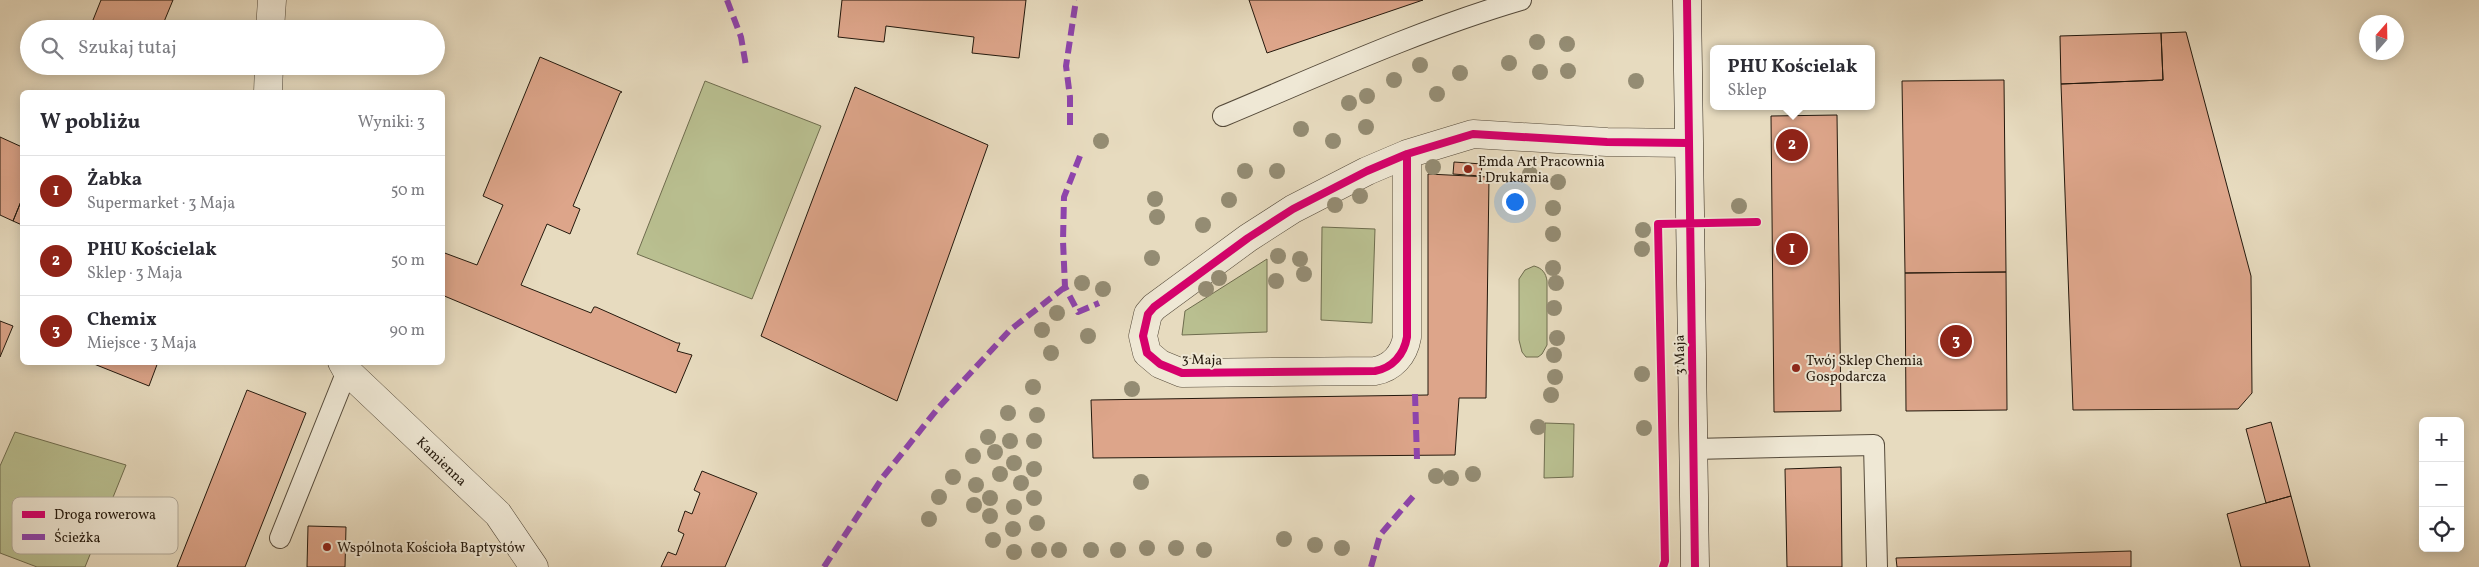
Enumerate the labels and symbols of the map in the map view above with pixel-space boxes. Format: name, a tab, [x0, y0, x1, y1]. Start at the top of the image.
north arrow	[2359, 15, 2404, 60]
pin: 2	[1776, 126, 1808, 164]
place label: Emda Art Pracownia i Drukarnia	[1478, 153, 1605, 188]
marker: Emda Art Pracownia i Drukarnia	[1462, 163, 1474, 175]
your location	[1502, 189, 1528, 215]
pin: 1	[1776, 230, 1808, 268]
pin: 3	[1940, 322, 1972, 360]
street label: 3 Maja	[1671, 334, 1690, 376]
street label: 3 Maja	[1181, 350, 1223, 371]
place label: Twój Sklep Chemia Gospodarcza	[1806, 352, 1923, 387]
marker: Twój Sklep Chemia Gospodarcza	[1790, 362, 1802, 374]
street label: Kamienna	[412, 433, 470, 491]
legend	[12, 497, 178, 554]
text: Droga rowerowa	[54, 506, 156, 525]
text: Ścieżka	[54, 528, 100, 548]
place label: Wspólnota Kościoła Baptystów	[337, 539, 525, 558]
marker: Wspólnota Kościoła Baptystów	[321, 541, 333, 553]

